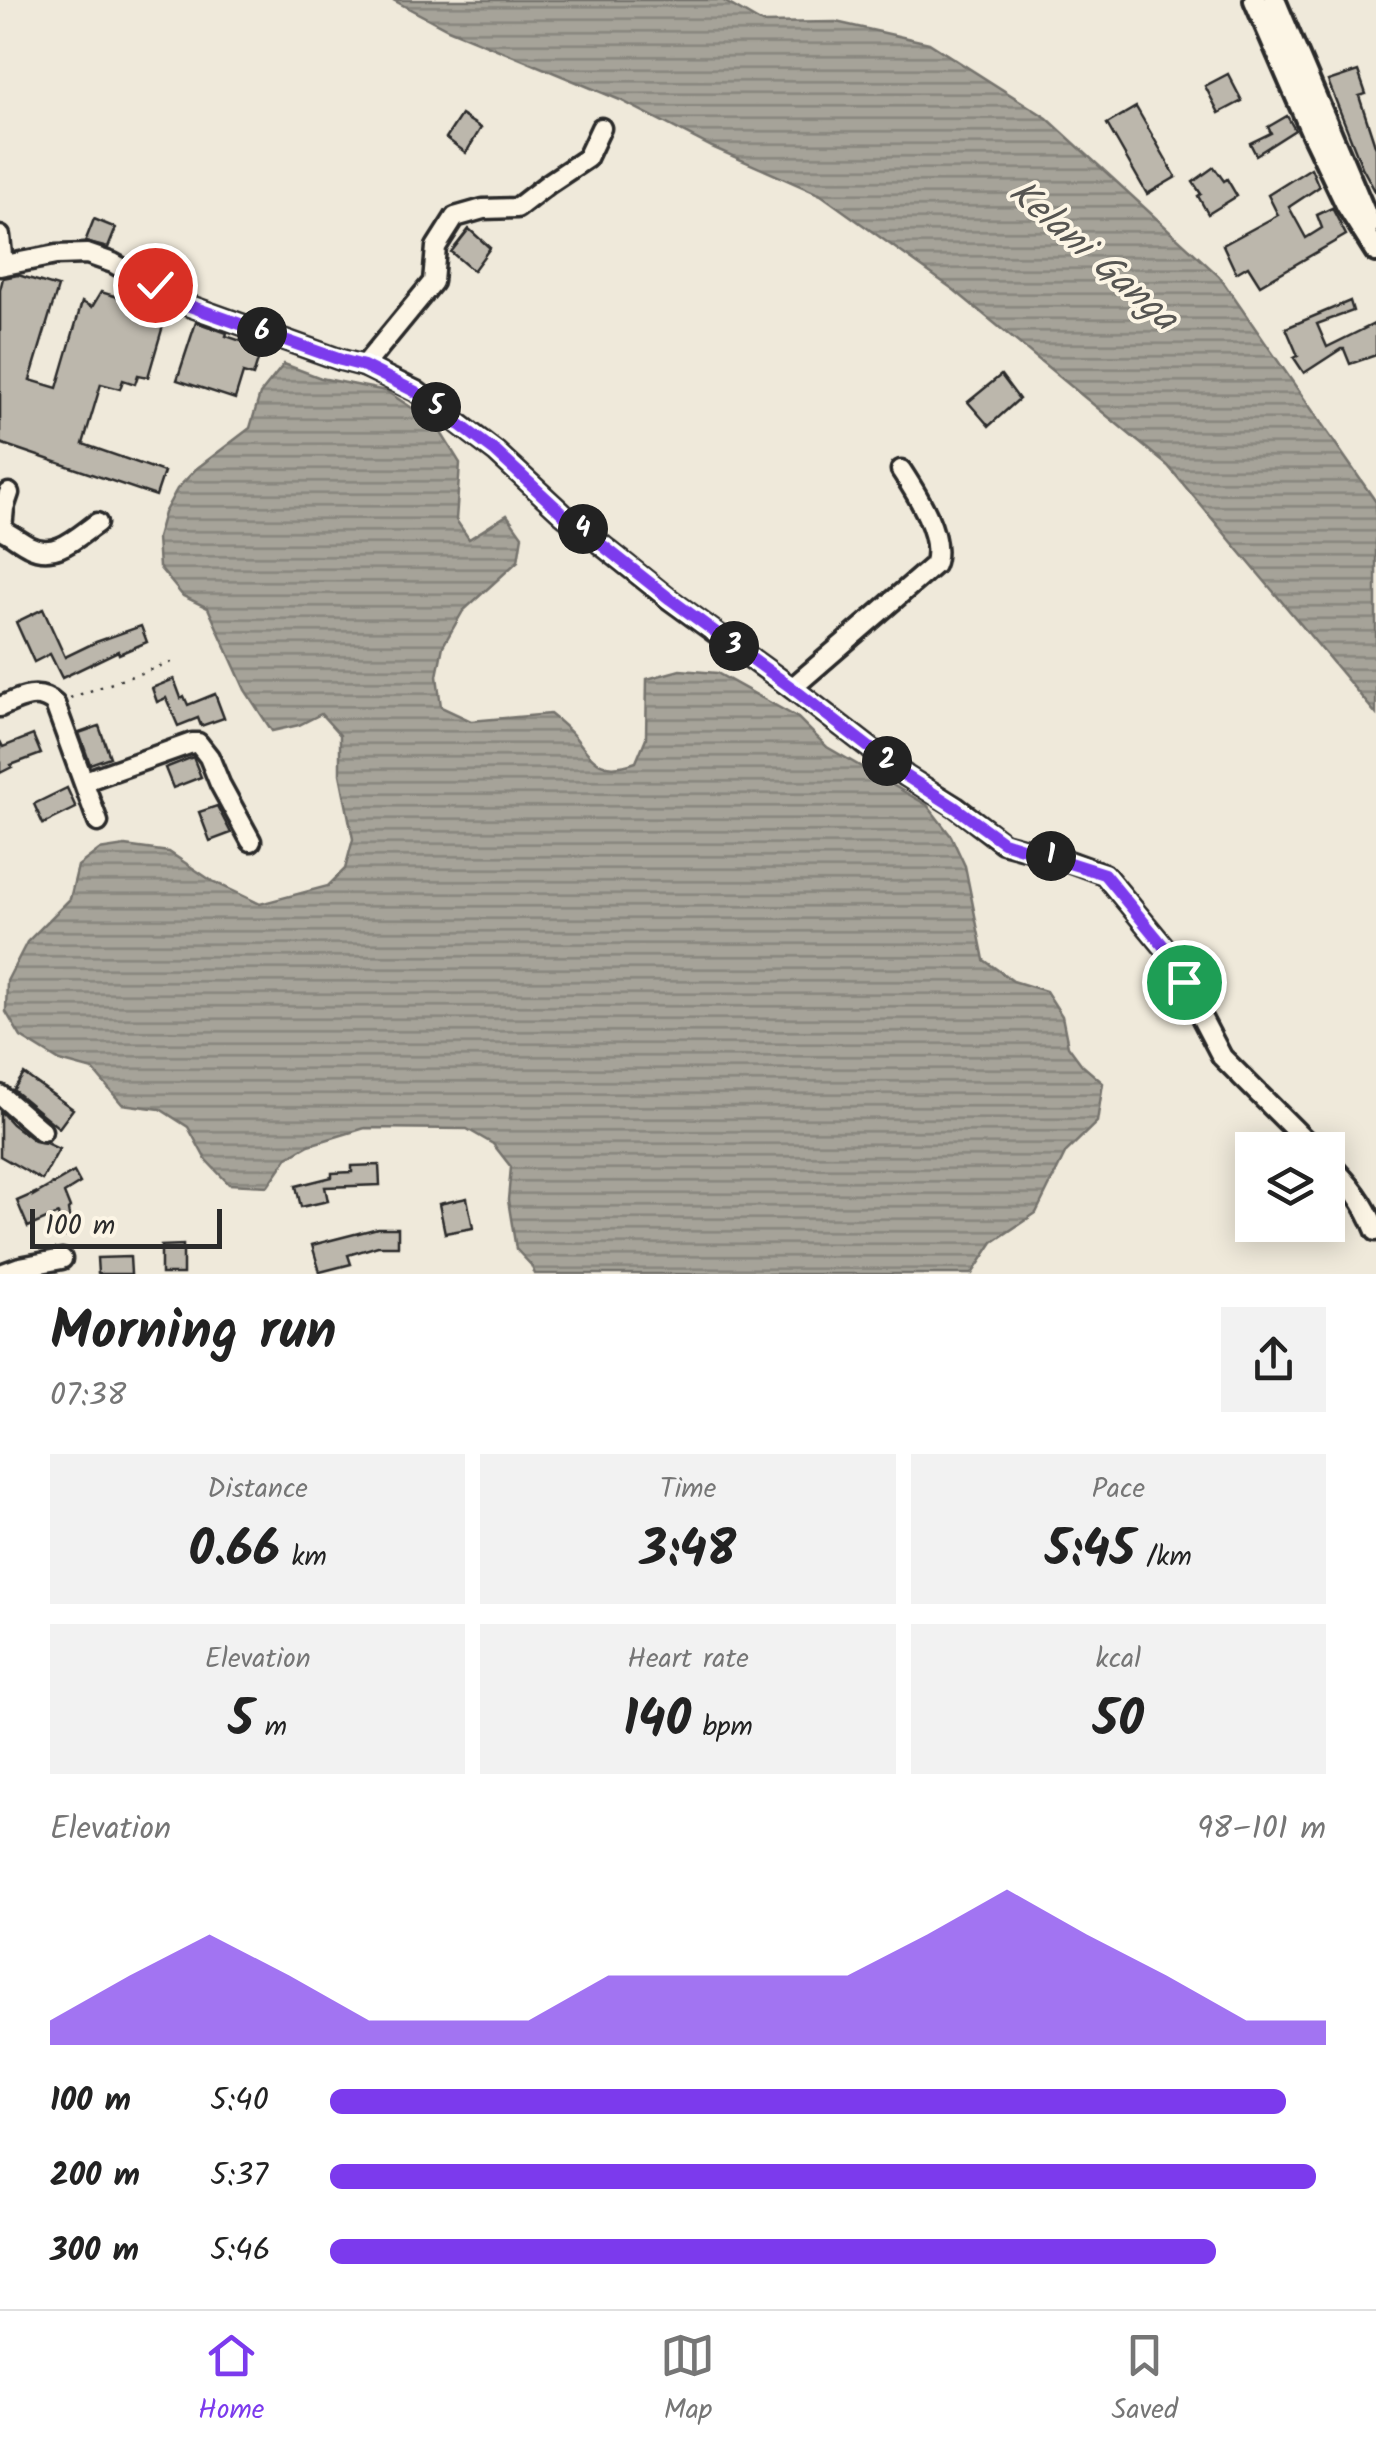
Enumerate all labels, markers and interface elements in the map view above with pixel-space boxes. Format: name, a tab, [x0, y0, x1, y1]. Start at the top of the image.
water label: Kelani Ganga	[994, 165, 1192, 349]
pin	[113, 243, 198, 328]
icon: check	[128, 258, 183, 313]
pin: 6	[237, 307, 287, 357]
text: 6	[254, 309, 270, 354]
pin: 5	[411, 382, 461, 432]
text: 5	[429, 384, 443, 429]
pin: 4	[558, 504, 608, 554]
text: 4	[575, 506, 591, 551]
pin: 3	[709, 621, 759, 671]
text: 3	[726, 623, 742, 668]
pin: 2	[862, 736, 912, 786]
text: 2	[879, 738, 895, 783]
pin: 1	[1026, 831, 1076, 881]
text: 1	[1047, 833, 1055, 878]
pin	[1142, 940, 1227, 1025]
icon: arrive	[1157, 955, 1212, 1010]
map controls	[1235, 1132, 1345, 1242]
button: layers	[1235, 1132, 1345, 1242]
scale bar	[30, 1204, 222, 1248]
text: 100 m	[45, 1204, 115, 1249]
text: Morning run	[50, 1290, 337, 1377]
button: share	[1221, 1307, 1326, 1412]
text: 07:38	[50, 1371, 126, 1422]
text: Distance	[207, 1467, 308, 1512]
text: Time	[660, 1467, 716, 1512]
text: Pace	[1092, 1467, 1145, 1512]
text: 0.66	[188, 1512, 280, 1592]
text: 3:48	[640, 1512, 736, 1592]
text: 5:45	[1045, 1512, 1135, 1592]
text: km	[280, 1535, 327, 1580]
text: /km	[1135, 1535, 1192, 1580]
text: Elevation	[205, 1637, 311, 1682]
text: Heart rate	[627, 1637, 749, 1682]
text: kcal	[1096, 1637, 1141, 1682]
text: 5	[228, 1682, 254, 1762]
text: 140	[623, 1682, 691, 1762]
text: 50	[1093, 1682, 1144, 1762]
text: m	[254, 1705, 287, 1750]
text: bpm	[691, 1705, 753, 1750]
text: Elevation	[50, 1804, 171, 1855]
text: 98–101 m	[1197, 1804, 1326, 1855]
text: 100 m	[50, 2076, 131, 2127]
text: 5:40	[210, 2076, 269, 2127]
text: 200 m	[50, 2151, 140, 2202]
text: 5:37	[210, 2151, 268, 2202]
text: 300 m	[50, 2226, 139, 2277]
text: 5:46	[210, 2226, 270, 2277]
tab: Home	[198, 2328, 264, 2433]
tab: Map	[660, 2328, 715, 2433]
tab: Saved	[1112, 2328, 1178, 2433]

